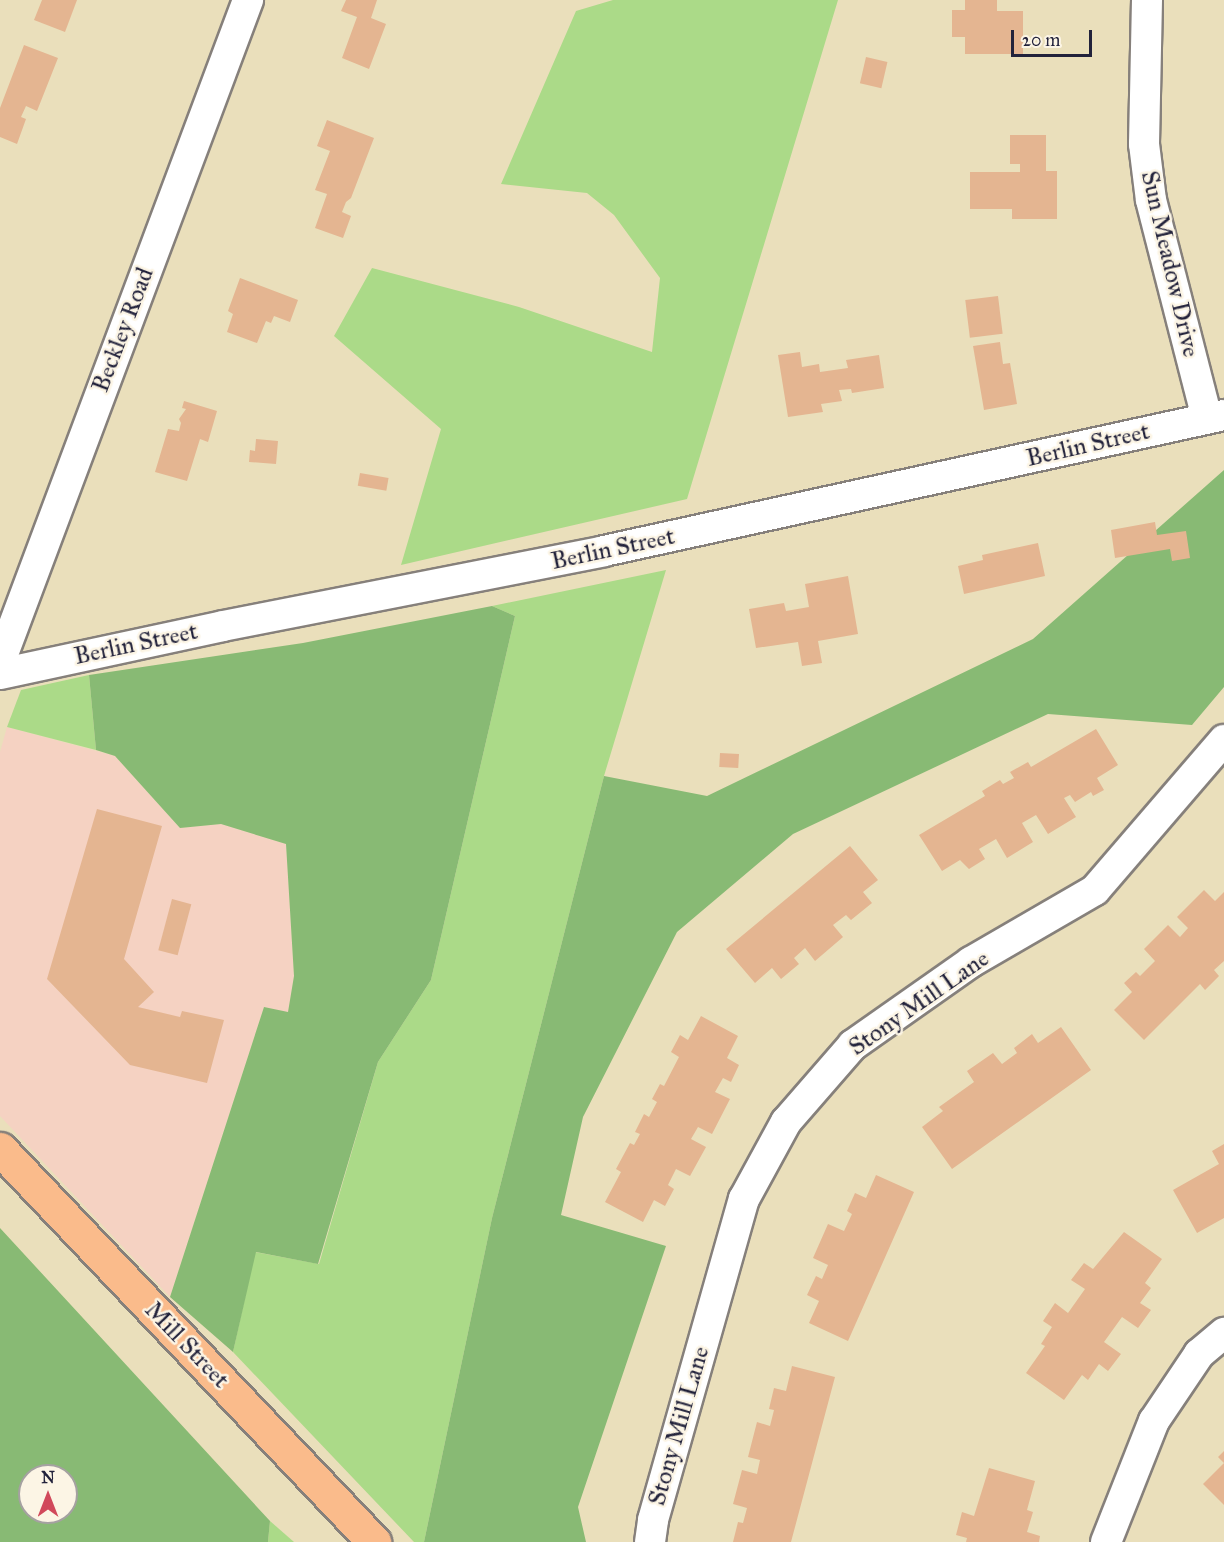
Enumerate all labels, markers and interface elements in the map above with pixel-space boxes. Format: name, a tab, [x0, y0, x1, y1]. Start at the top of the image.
scale bar	[1014, 18, 1095, 56]
text: 20 m	[1022, 29, 1060, 51]
street label: Sun Meadow Drive	[1135, 168, 1205, 360]
street label: Beckley Road	[86, 264, 160, 396]
street label: Berlin Street	[1024, 417, 1152, 473]
street label: Berlin Street	[549, 522, 677, 576]
street label: Berlin Street	[72, 617, 200, 671]
street label: Stony Mill Lane	[844, 944, 994, 1062]
street label: Mill Street	[139, 1296, 235, 1394]
street label: Stony Mill Lane	[643, 1343, 715, 1509]
north arrow	[18, 1464, 78, 1524]
text: N	[41, 1468, 55, 1487]

